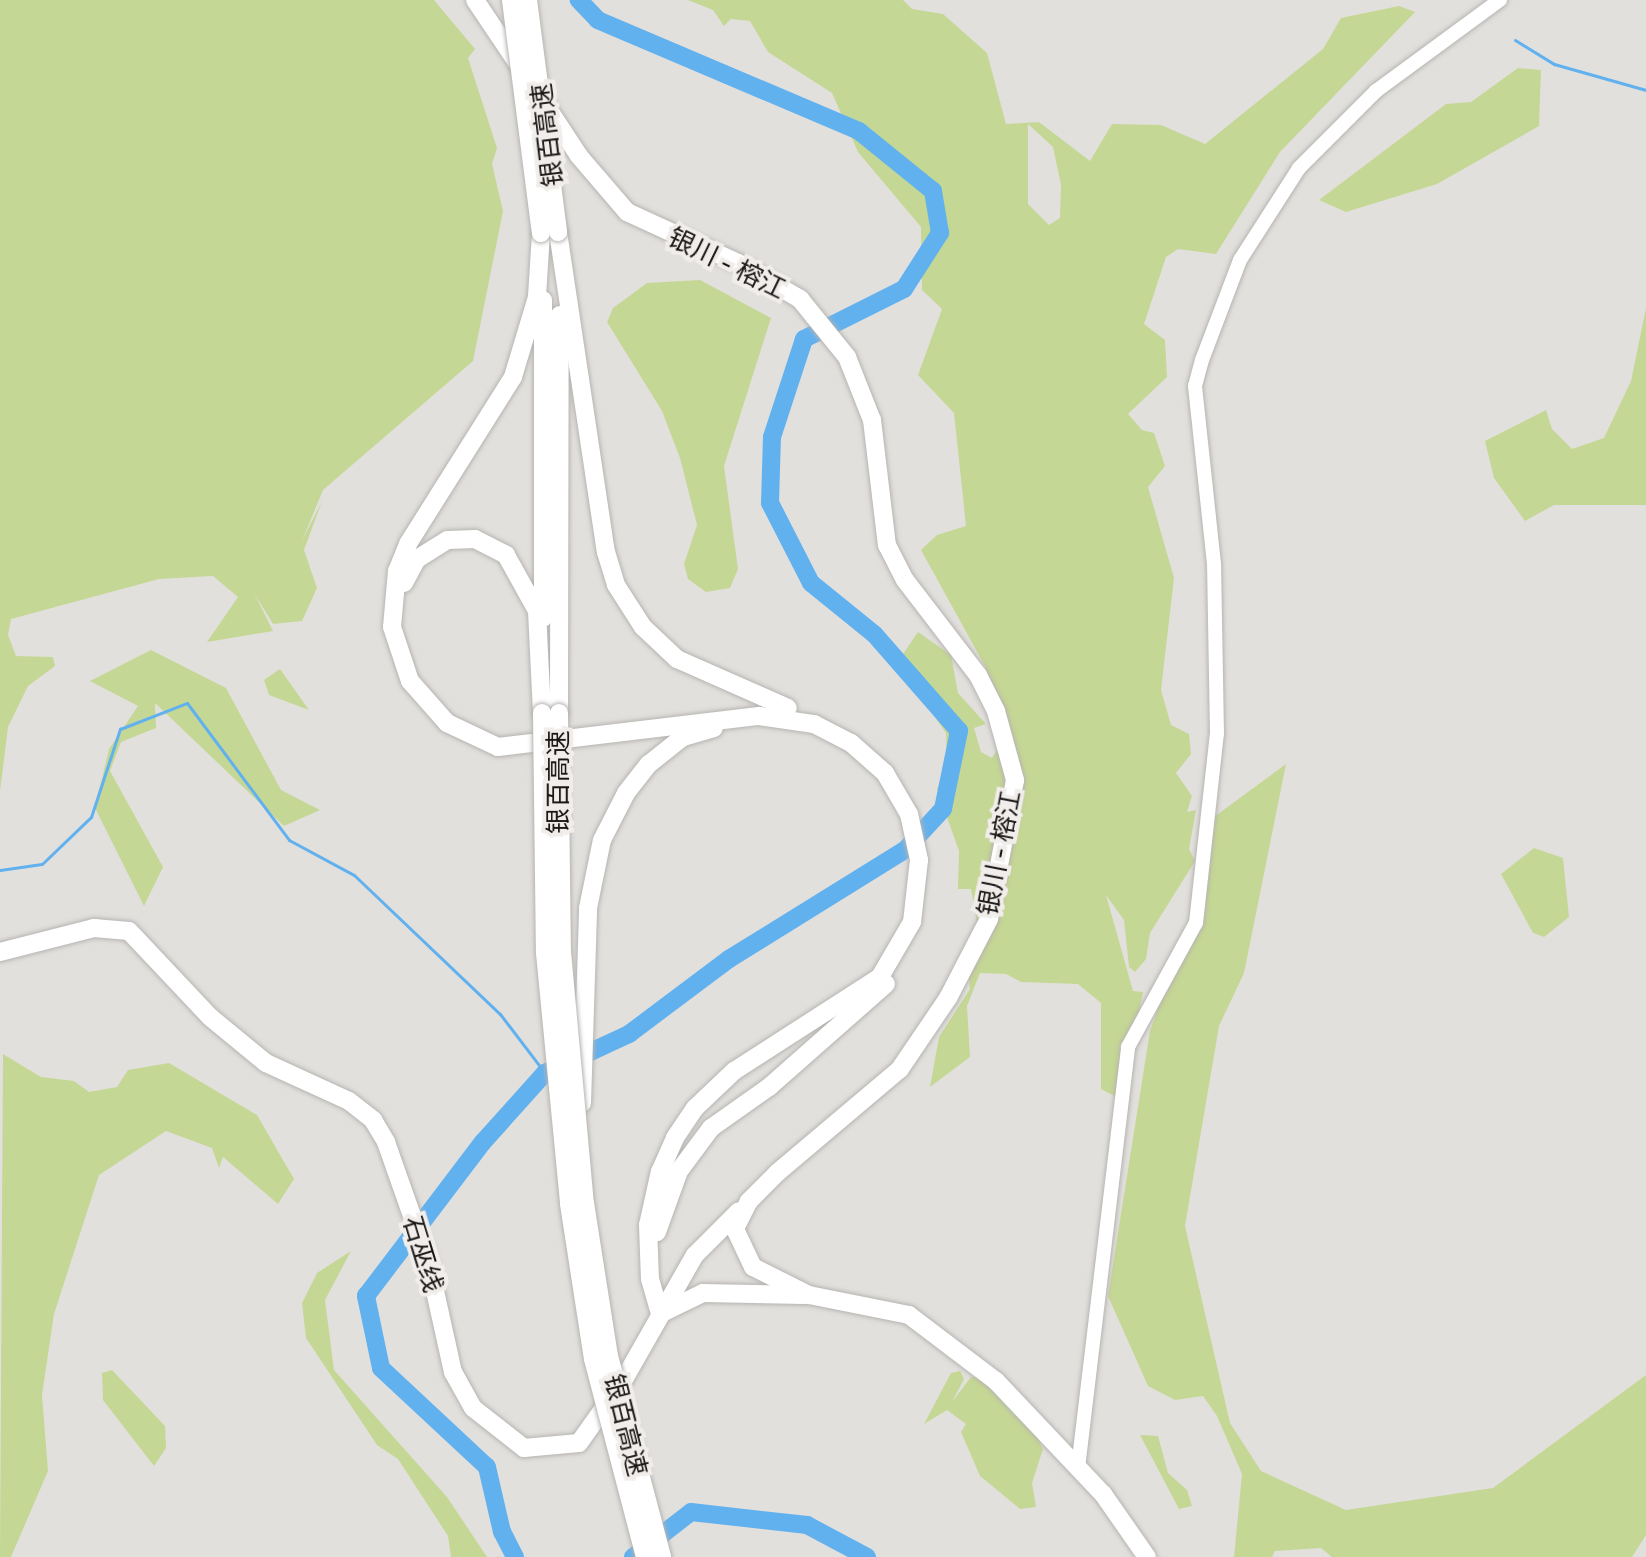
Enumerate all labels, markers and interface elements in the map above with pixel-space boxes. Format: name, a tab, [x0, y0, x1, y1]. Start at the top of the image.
street label: 银百高速	[525, 81, 569, 189]
street label: 银川 - 榕江	[663, 221, 791, 305]
street label: 银百高速	[542, 730, 574, 834]
street label: 银川 - 榕江	[972, 788, 1026, 918]
street label: 石巫线	[397, 1212, 449, 1296]
street label: 银百高速	[598, 1371, 654, 1479]

